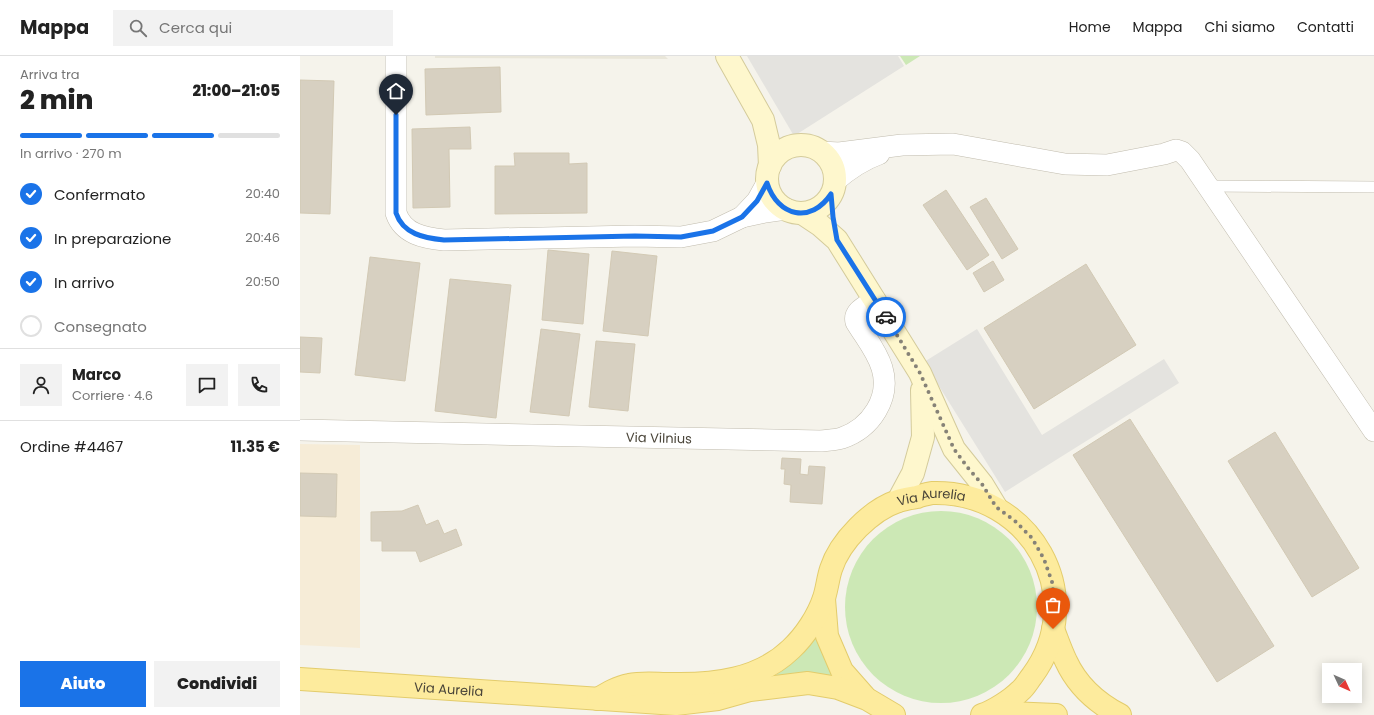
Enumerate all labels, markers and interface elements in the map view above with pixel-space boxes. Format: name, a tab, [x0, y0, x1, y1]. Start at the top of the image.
search box	[113, 10, 393, 46]
text: Mappa	[20, 14, 89, 41]
icon: search	[127, 17, 149, 39]
text: Cerca qui	[159, 17, 232, 38]
text: Home	[1069, 17, 1111, 37]
text: Mappa	[1133, 17, 1183, 37]
text: Chi siamo	[1205, 17, 1275, 37]
text: Contatti	[1297, 17, 1354, 37]
text: Arriva tra	[20, 65, 80, 84]
pin	[379, 74, 413, 115]
text: 21:00–21:05	[193, 80, 280, 101]
icon: home	[385, 80, 407, 102]
text: 2 min	[20, 82, 93, 118]
text: In arrivo · 270 m	[20, 144, 122, 163]
icon: check	[20, 183, 42, 205]
text: Confermato	[54, 184, 145, 205]
text: 20:40	[245, 184, 280, 203]
icon: check	[20, 227, 42, 249]
text: In preparazione	[54, 228, 171, 249]
text: 20:46	[245, 228, 280, 247]
icon: check	[20, 271, 42, 293]
text: In arrivo	[54, 272, 114, 293]
text: 20:50	[245, 272, 280, 291]
courier	[866, 297, 906, 337]
icon: car	[875, 306, 897, 328]
text: Consegnato	[54, 316, 147, 337]
button: person	[20, 364, 62, 406]
text: Marco	[72, 364, 121, 385]
button: chat	[186, 364, 228, 406]
button: phone	[238, 364, 280, 406]
text: Corriere · 4.6	[72, 386, 153, 405]
street label: Via Vilnius	[626, 427, 692, 448]
text: Ordine #4467	[20, 436, 123, 457]
text: 11.35 €	[231, 436, 280, 457]
street label: Via Aurelia	[895, 483, 967, 510]
pin	[1036, 588, 1070, 629]
icon: bag	[1042, 594, 1064, 616]
button: Aiuto	[20, 661, 146, 707]
button: Condividi	[154, 661, 280, 707]
north arrow	[1322, 663, 1362, 703]
map controls	[1322, 663, 1362, 703]
street label: Via Aurelia	[413, 677, 484, 701]

